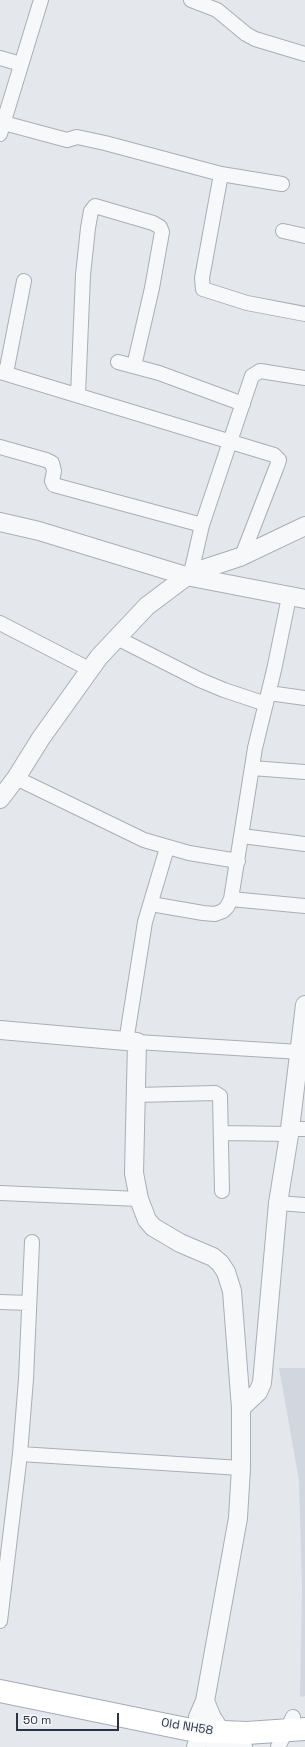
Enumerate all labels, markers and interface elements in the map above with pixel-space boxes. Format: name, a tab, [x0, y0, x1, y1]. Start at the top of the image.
scale bar	[18, 1705, 121, 1731]
text: 50 m	[23, 1712, 51, 1728]
street label: Old NH58	[160, 1716, 214, 1738]

